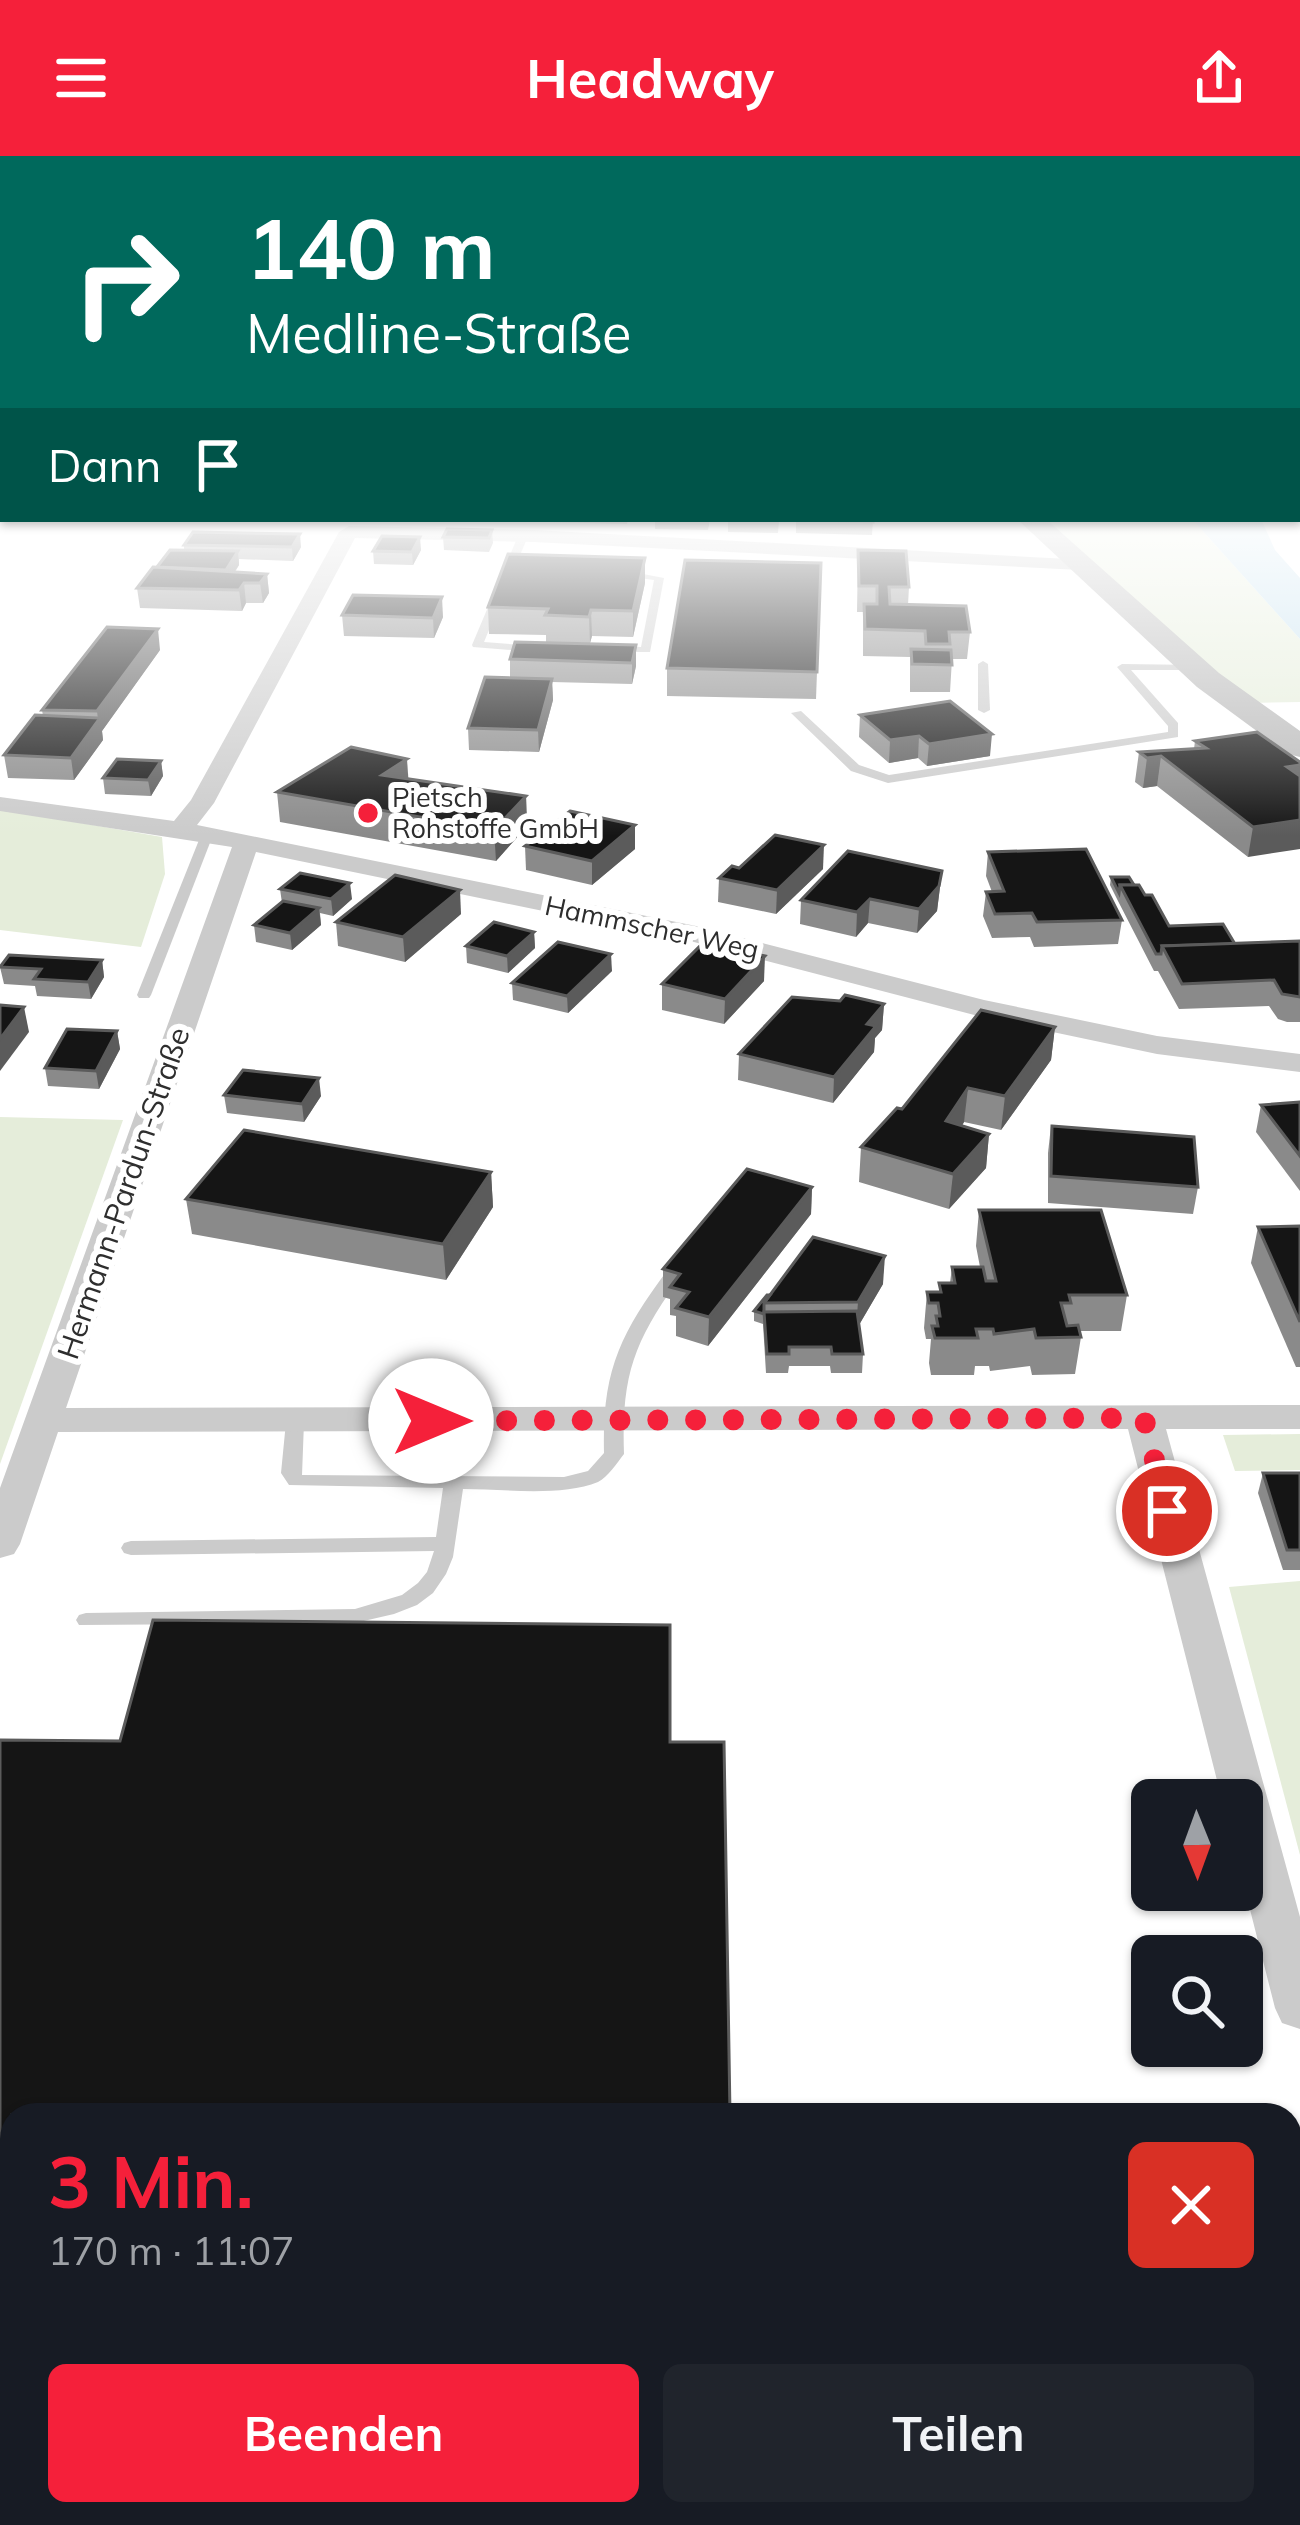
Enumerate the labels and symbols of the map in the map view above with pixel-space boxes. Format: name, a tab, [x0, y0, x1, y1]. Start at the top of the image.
place label: Pietsch Rohstoffe GmbH	[392, 780, 599, 845]
marker: Pietsch Rohstoffe GmbH	[355, 800, 381, 826]
street label: Hammscher Weg	[542, 888, 762, 966]
street label: Hermann-Pardun-Straße	[48, 1022, 198, 1364]
position arrow	[368, 1358, 494, 1484]
pin	[1116, 1460, 1218, 1562]
north arrow	[1131, 1779, 1263, 1911]

